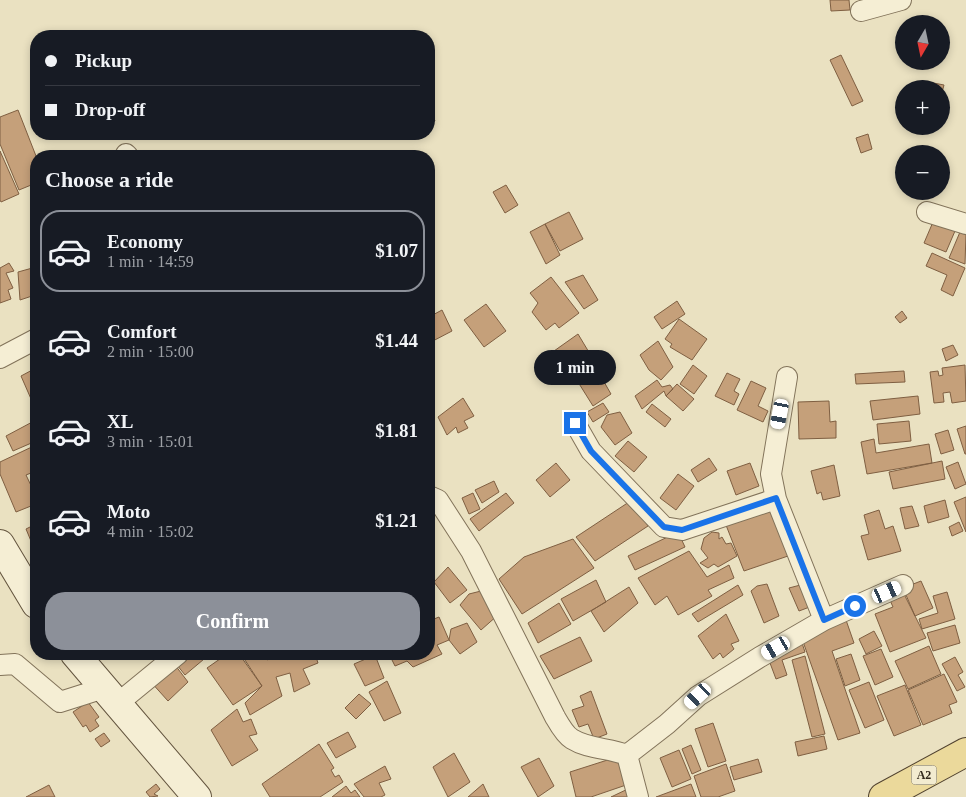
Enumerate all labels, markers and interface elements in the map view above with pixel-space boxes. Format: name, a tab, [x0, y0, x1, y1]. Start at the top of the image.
north arrow	[895, 15, 950, 70]
map controls	[895, 15, 950, 200]
text: Pickup	[75, 50, 132, 71]
button: +	[895, 80, 950, 135]
text: Drop-off	[75, 99, 145, 120]
button: −	[895, 145, 950, 200]
text: Choose a ride	[45, 167, 173, 192]
icon: car	[47, 229, 92, 274]
text: Economy	[107, 231, 183, 252]
text: $1.07	[375, 240, 418, 261]
text: 1 min · 14:59	[107, 253, 194, 270]
icon: car	[47, 319, 92, 364]
text: Comfort	[107, 321, 177, 342]
text: $1.44	[375, 330, 418, 351]
text: 2 min · 15:00	[107, 343, 194, 360]
callout: 1 min	[534, 350, 616, 386]
text: 1 min	[556, 359, 594, 376]
car	[769, 398, 790, 430]
icon: car	[47, 409, 92, 454]
text: XL	[107, 411, 133, 432]
route end	[564, 412, 586, 434]
text: $1.81	[375, 420, 418, 441]
text: 3 min · 15:01	[107, 433, 194, 450]
icon: car	[47, 499, 92, 544]
text: Moto	[107, 501, 150, 522]
text: $1.21	[375, 510, 418, 531]
text: 4 min · 15:02	[107, 523, 194, 540]
car	[870, 579, 903, 605]
button: Confirm	[45, 592, 420, 650]
route start	[844, 595, 866, 617]
car	[759, 634, 792, 662]
car	[681, 680, 714, 712]
road number: A2	[912, 766, 936, 784]

